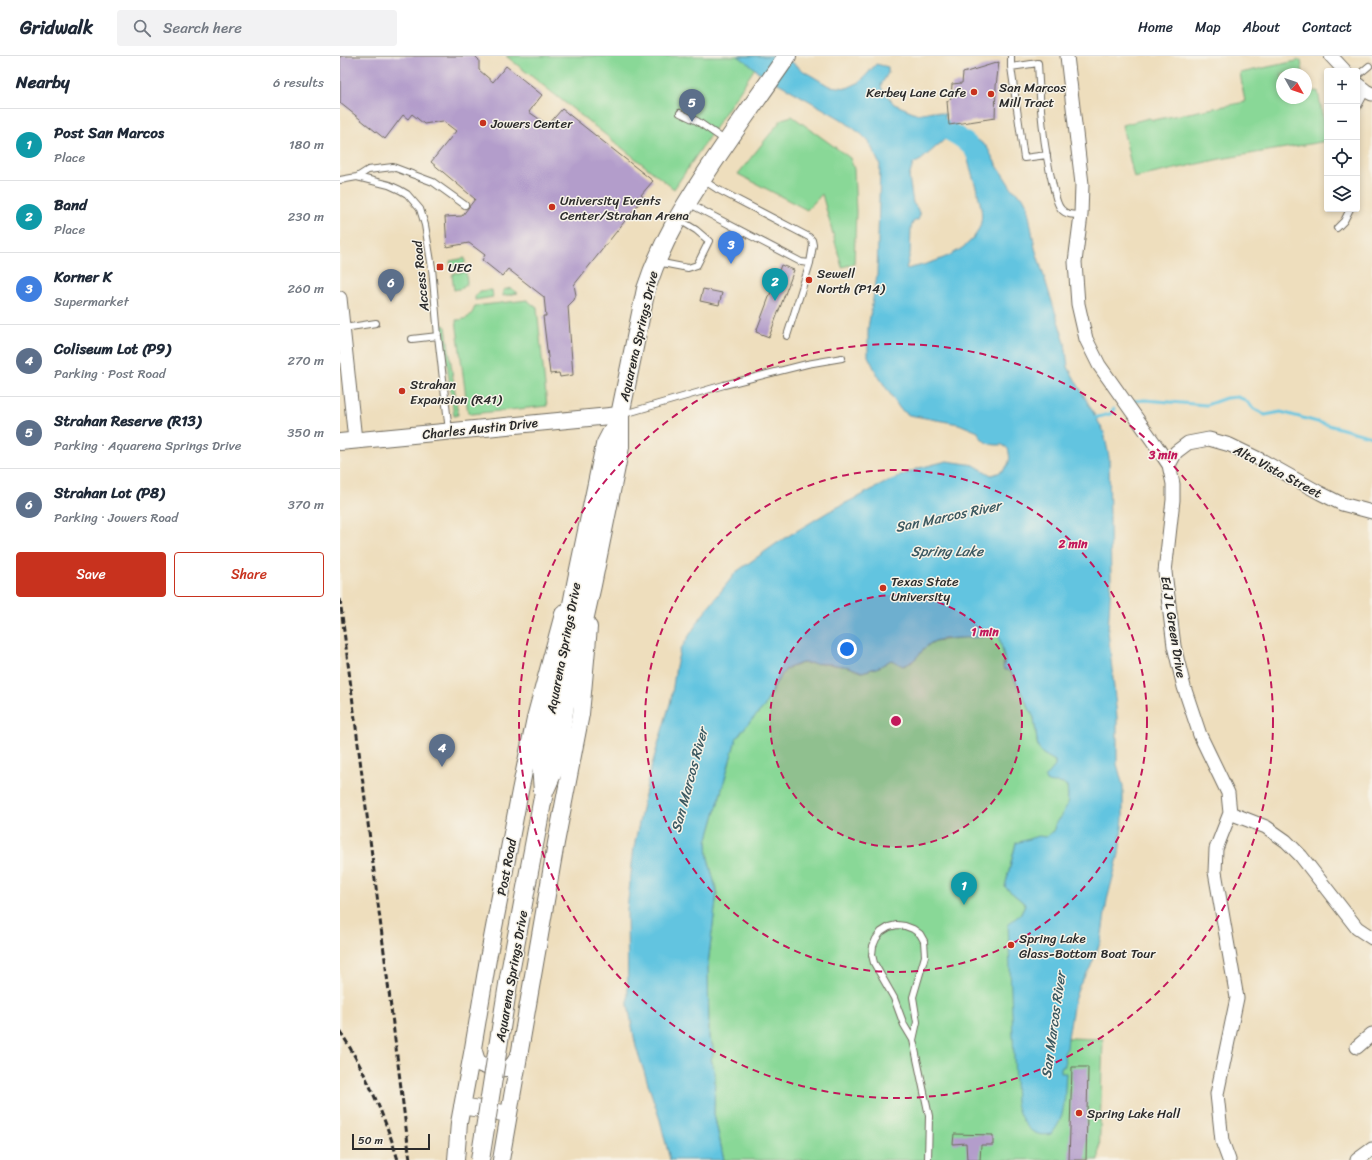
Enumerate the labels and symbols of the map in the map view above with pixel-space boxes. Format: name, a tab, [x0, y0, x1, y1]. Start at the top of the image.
north arrow	[1276, 68, 1312, 104]
place label: San Marcos Mill Tract	[999, 76, 1067, 114]
place label: Kerbey Lane Cafe	[866, 81, 966, 104]
marker: Kerbey Lane Cafe	[969, 87, 979, 97]
pin: 5	[679, 89, 705, 122]
marker: San Marcos Mill Tract	[986, 89, 996, 99]
place label: Jowers Center	[490, 112, 573, 135]
marker: Jowers Center	[478, 118, 488, 128]
place label: University Events Center/Strahan Arena	[560, 189, 690, 227]
marker: University Events Center/Strahan Arena	[547, 202, 557, 212]
pin: 3	[718, 231, 744, 264]
street label: Access Road	[405, 238, 436, 313]
place label: UEC	[448, 256, 472, 279]
marker: UEC	[435, 262, 445, 272]
place label: Sewell North (P14)	[817, 262, 886, 300]
street label: Aquarena Springs Drive	[612, 268, 665, 405]
pin: 2	[762, 268, 788, 301]
pin: 6	[378, 269, 404, 302]
marker: Sewell North (P14)	[804, 275, 814, 285]
place label: Strahan Expansion (R41)	[410, 373, 503, 411]
marker: Strahan Expansion (R41)	[397, 386, 407, 396]
street label: Charles Austin Drive	[421, 411, 539, 446]
street label: Alta Vista Street	[1228, 438, 1326, 505]
text: 3 min	[1148, 444, 1178, 466]
water label: San Marcos River	[893, 493, 1006, 540]
text: 2 min	[1057, 533, 1088, 555]
water label: Spring Lake	[911, 539, 984, 564]
place label: Texas State University	[891, 570, 959, 608]
street label: Ed J L Green Drive	[1154, 574, 1193, 680]
street label: Aquarena Springs Drive	[539, 580, 588, 717]
marker: Texas State University	[878, 583, 888, 593]
text: 1 min	[971, 621, 999, 643]
your location	[837, 639, 857, 659]
centre of rings	[889, 714, 903, 728]
water label: San Marcos River	[663, 723, 716, 835]
pin: 4	[429, 734, 455, 767]
street label: Post Road	[490, 836, 523, 897]
pin: 1	[951, 872, 977, 905]
street label: Aquarena Springs Drive	[488, 908, 534, 1045]
place label: Spring Lake Glass-Bottom Boat Tour	[1019, 927, 1156, 965]
marker: Spring Lake Glass-Bottom Boat Tour	[1006, 940, 1016, 950]
water label: San Marcos River	[1034, 968, 1074, 1080]
place label: Spring Lake Hall	[1087, 1102, 1180, 1125]
marker: Spring Lake Hall	[1074, 1108, 1084, 1118]
scale bar	[352, 1132, 430, 1151]

